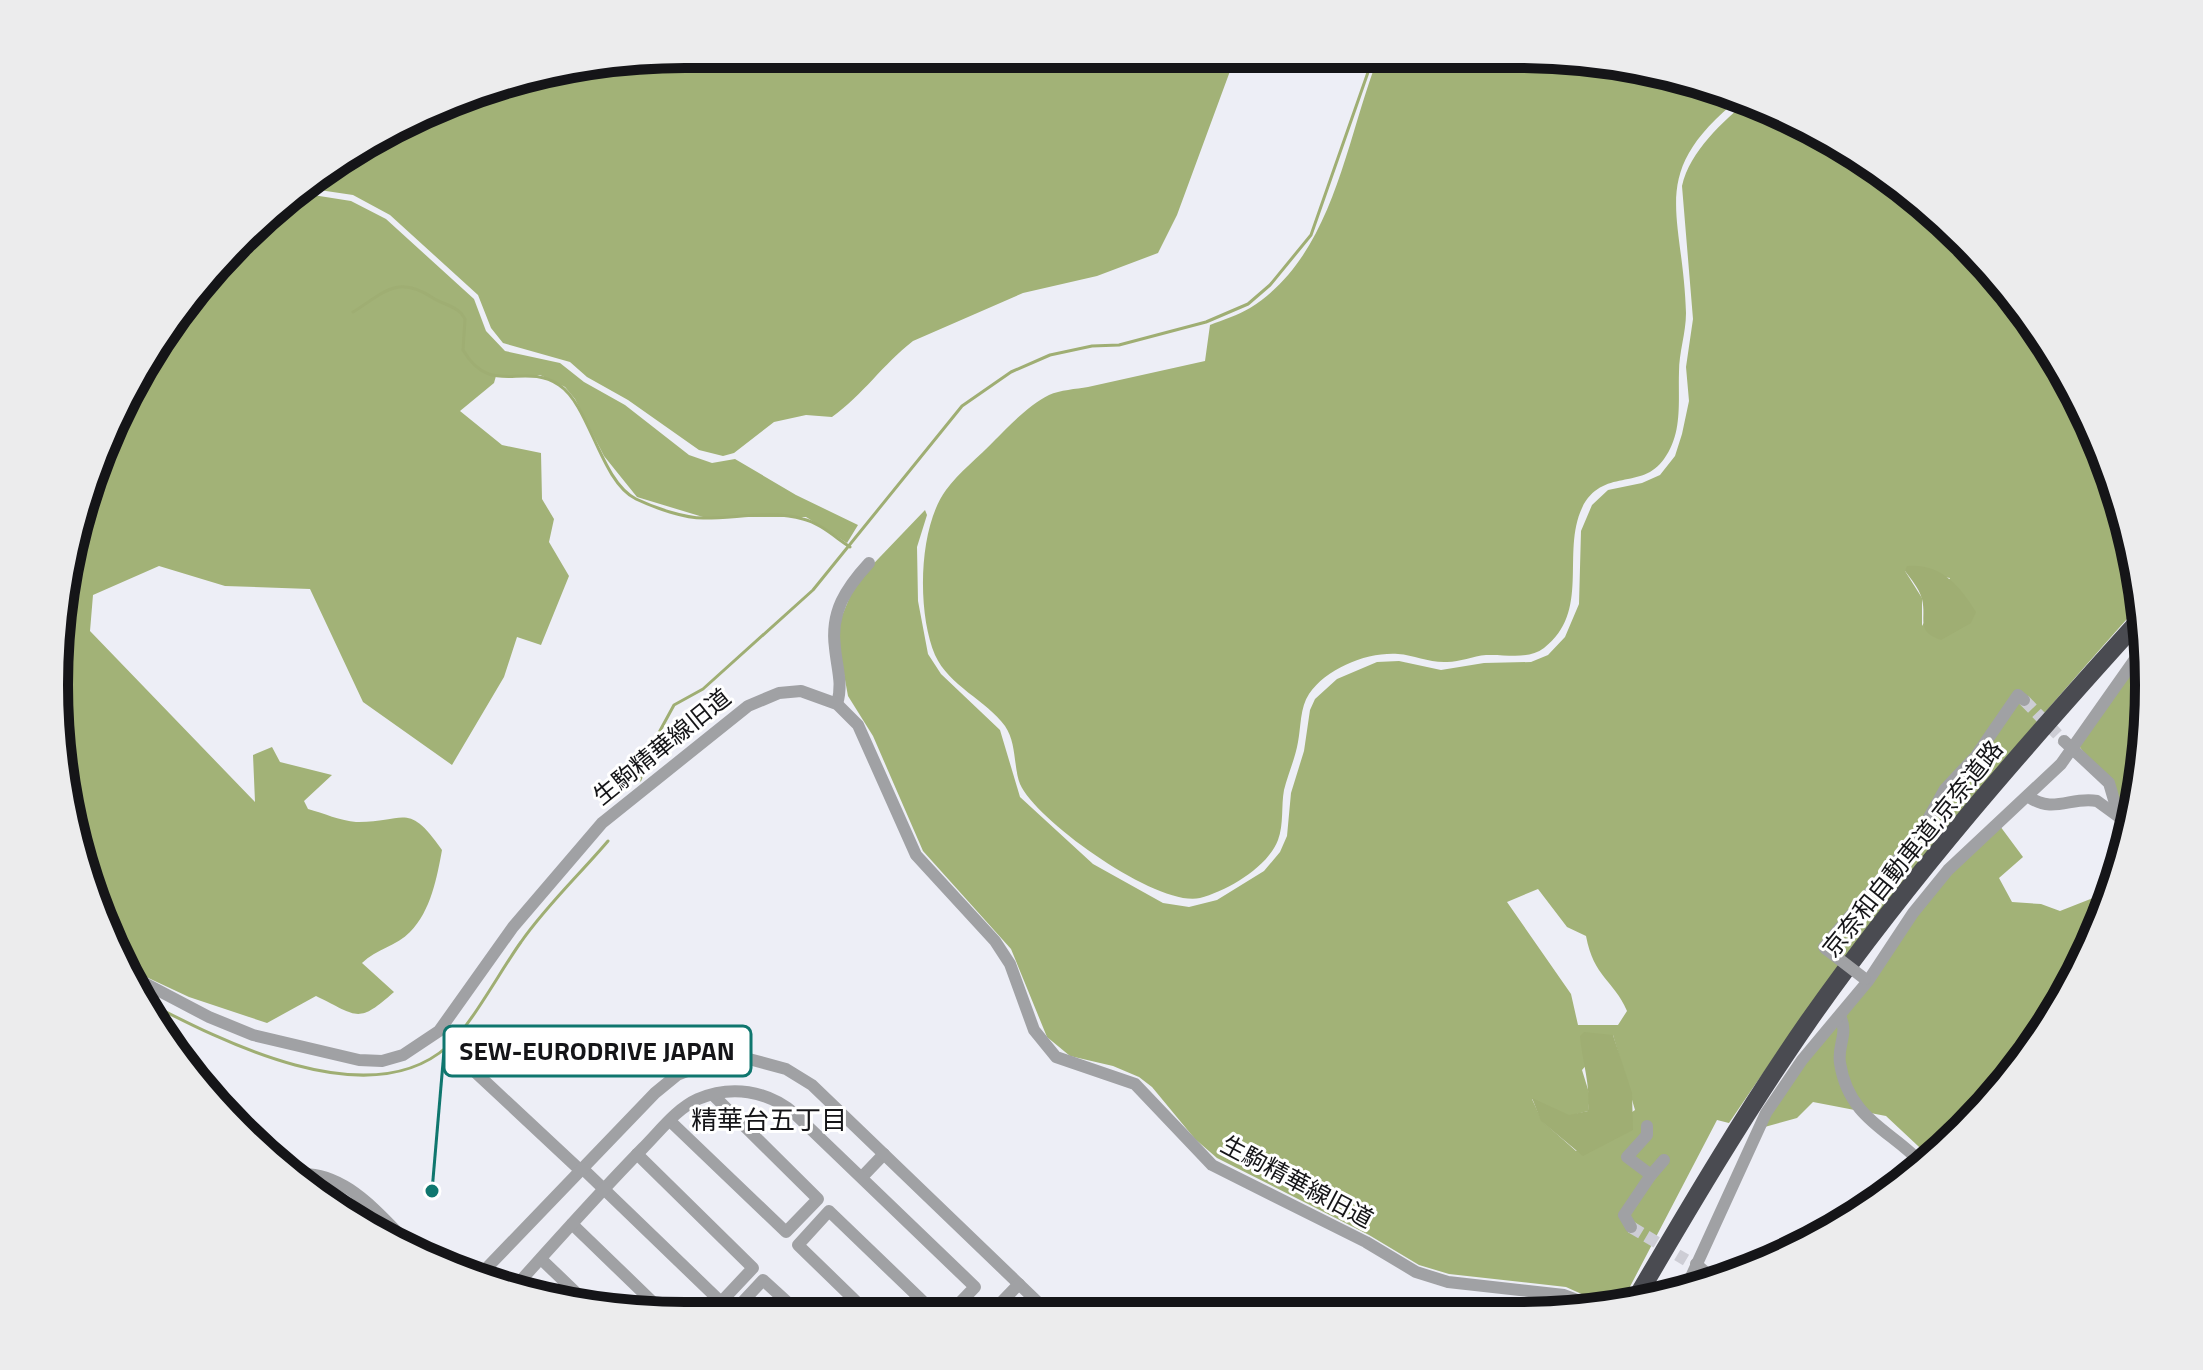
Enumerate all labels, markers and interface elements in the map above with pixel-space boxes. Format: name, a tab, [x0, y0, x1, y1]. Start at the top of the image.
street label: 生駒精華線旧道	[585, 679, 738, 813]
street label: 京奈和自動車道;京奈道路	[1813, 732, 2011, 965]
callout: SEW-EURODRIVE JAPAN	[444, 1026, 751, 1076]
text: SEW-EURODRIVE JAPAN	[459, 1031, 735, 1070]
district label: 精華台五丁目	[691, 1100, 847, 1139]
street label: 生駒精華線旧道	[1215, 1126, 1380, 1236]

